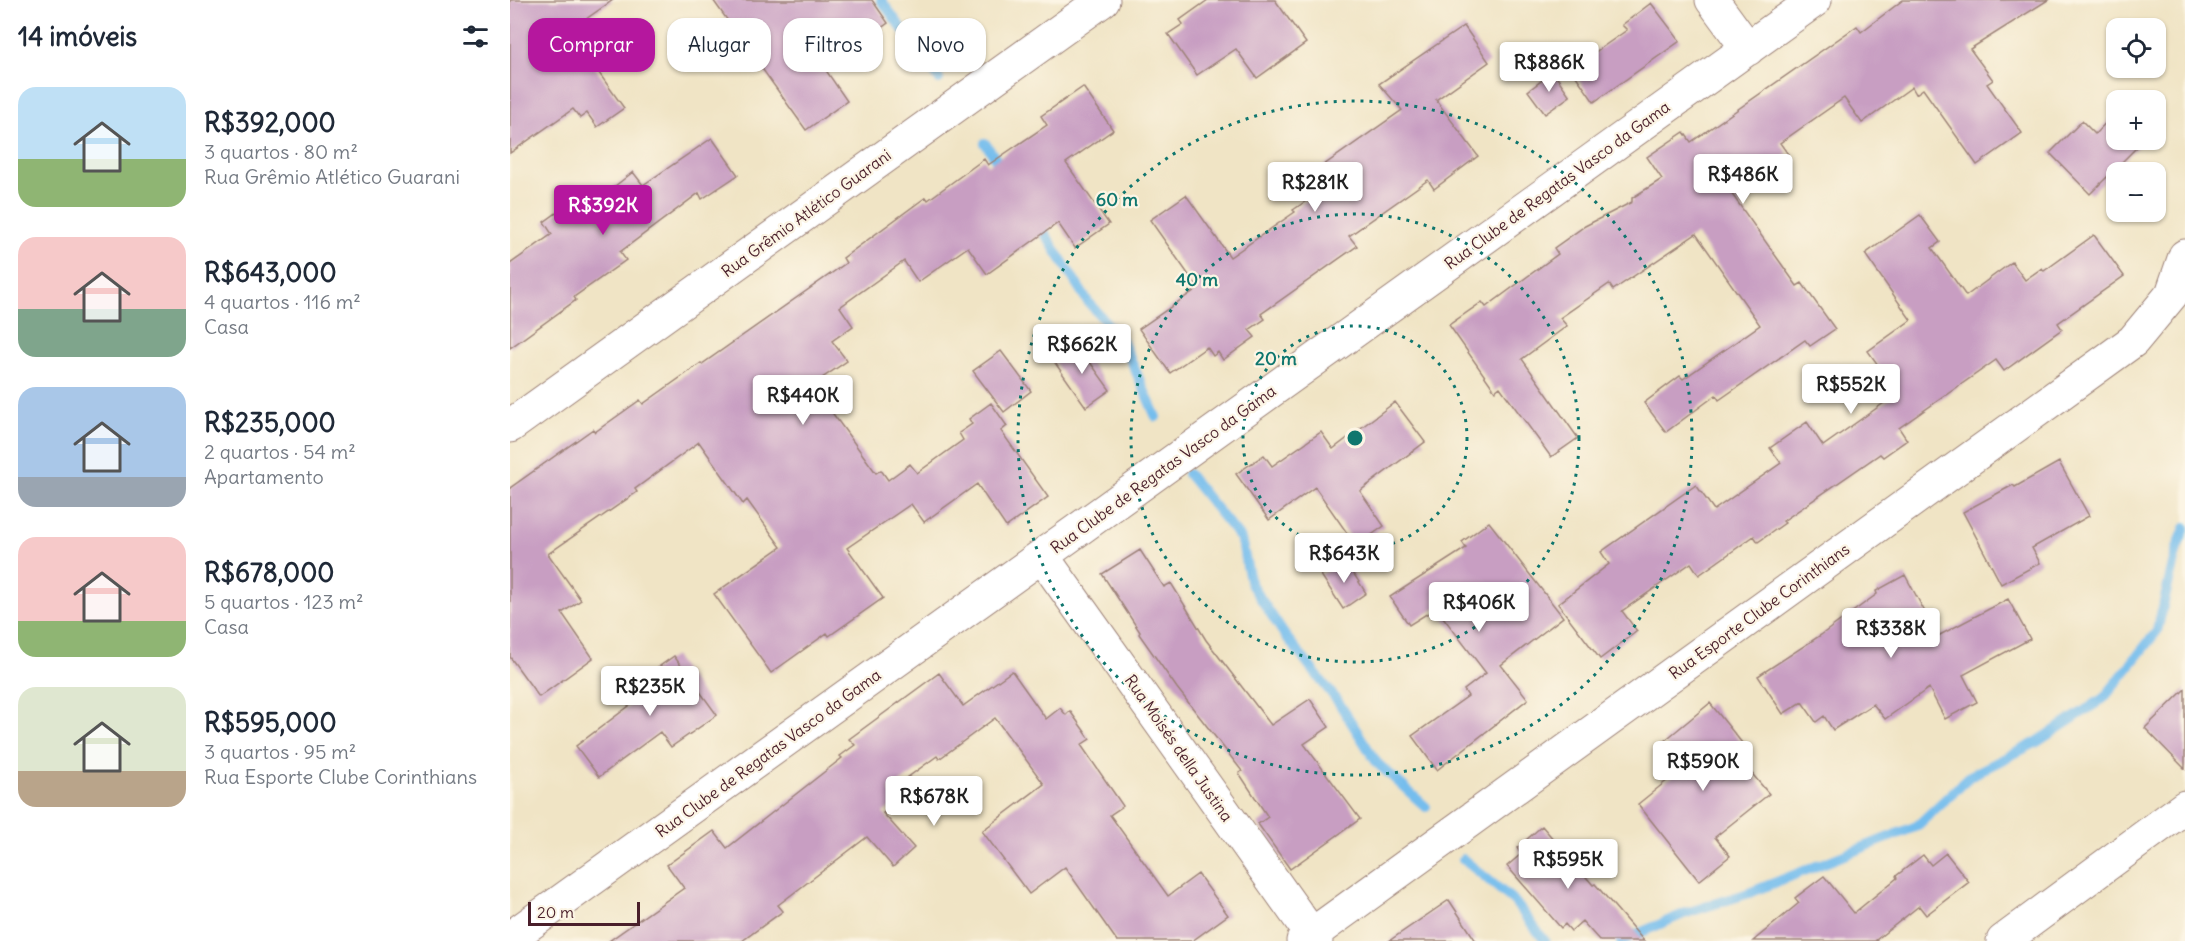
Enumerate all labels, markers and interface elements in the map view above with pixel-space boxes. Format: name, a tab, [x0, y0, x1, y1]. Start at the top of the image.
chip: Comprar	[528, 18, 655, 72]
chip: Alugar	[667, 18, 771, 72]
chip: Filtros	[783, 18, 883, 72]
chip: Novo	[895, 18, 986, 72]
map controls	[2106, 18, 2166, 222]
button: locate	[2106, 18, 2166, 78]
text: 14 imóveis	[18, 20, 137, 53]
icon: filters	[459, 20, 492, 53]
pin: R$886K	[1500, 42, 1598, 93]
text: R$886K	[1514, 49, 1584, 74]
button: +	[2106, 90, 2166, 150]
street label: Rua Clube de Regatas Vasco da Gama	[1440, 96, 1674, 274]
text: R$392,000	[204, 106, 336, 139]
icon: home	[66, 111, 138, 183]
text: 3 quartos · 80 m²	[204, 139, 358, 164]
street label: Rua Grêmio Atlético Guarani	[717, 145, 895, 281]
pin: R$486K	[1694, 154, 1792, 205]
text: R$486K	[1708, 161, 1778, 186]
pin: R$281K	[1266, 162, 1364, 213]
button: −	[2106, 162, 2166, 222]
text: Rua Grêmio Atlético Guarani	[204, 164, 460, 189]
text: R$281K	[1282, 169, 1348, 194]
pin: R$392K	[554, 185, 652, 236]
text: 60 m	[1096, 188, 1138, 211]
text: R$392K	[568, 192, 638, 217]
text: R$643,000	[204, 256, 337, 289]
icon: home	[66, 261, 138, 333]
text: 40 m	[1176, 268, 1218, 291]
text: 4 quartos · 116 m²	[204, 289, 361, 314]
text: Casa	[204, 314, 249, 339]
pin: R$662K	[1033, 324, 1131, 375]
text: R$662K	[1047, 331, 1117, 356]
text: 20 m	[1255, 347, 1297, 370]
pin: R$552K	[1802, 364, 1900, 415]
text: R$552K	[1816, 371, 1886, 396]
pin: R$440K	[754, 375, 852, 426]
street label: Rua Clube de Regatas Vasco da Gama	[1046, 380, 1280, 558]
text: R$440K	[767, 382, 839, 407]
text: R$235,000	[204, 406, 336, 439]
icon: home	[66, 411, 138, 483]
centre of rings	[1345, 428, 1365, 448]
text: 2 quartos · 54 m²	[204, 439, 356, 464]
text: Apartamento	[204, 464, 324, 489]
pin: R$643K	[1295, 533, 1393, 584]
street label: Rua Esporte Clube Corinthians	[1665, 539, 1853, 683]
text: R$643K	[1309, 540, 1379, 565]
text: R$678,000	[204, 556, 334, 589]
icon: home	[66, 561, 138, 633]
pin: R$406K	[1430, 582, 1528, 633]
text: 5 quartos · 123 m²	[204, 589, 364, 614]
text: R$406K	[1443, 589, 1515, 614]
pin: R$338K	[1842, 608, 1940, 659]
text: Casa	[204, 614, 249, 639]
text: R$338K	[1856, 615, 1926, 640]
street label: Rua Clube de Regatas Vasco da Gama	[651, 664, 885, 842]
pin: R$235K	[601, 666, 699, 717]
street label: Rua Moisés della Justina	[1121, 671, 1237, 825]
text: R$235K	[615, 673, 685, 698]
text: R$595,000	[204, 706, 337, 739]
icon: home	[66, 711, 138, 783]
text: 3 quartos · 95 m²	[204, 739, 356, 764]
pin: R$590K	[1654, 741, 1752, 792]
text: R$590K	[1667, 748, 1739, 773]
text: Rua Esporte Clube Corinthians	[204, 764, 477, 789]
pin: R$678K	[885, 776, 983, 827]
text: R$678K	[899, 783, 969, 808]
pin: R$595K	[1519, 839, 1617, 890]
text: R$595K	[1533, 846, 1603, 871]
scale bar	[528, 899, 640, 926]
text: 20 m	[537, 902, 574, 922]

